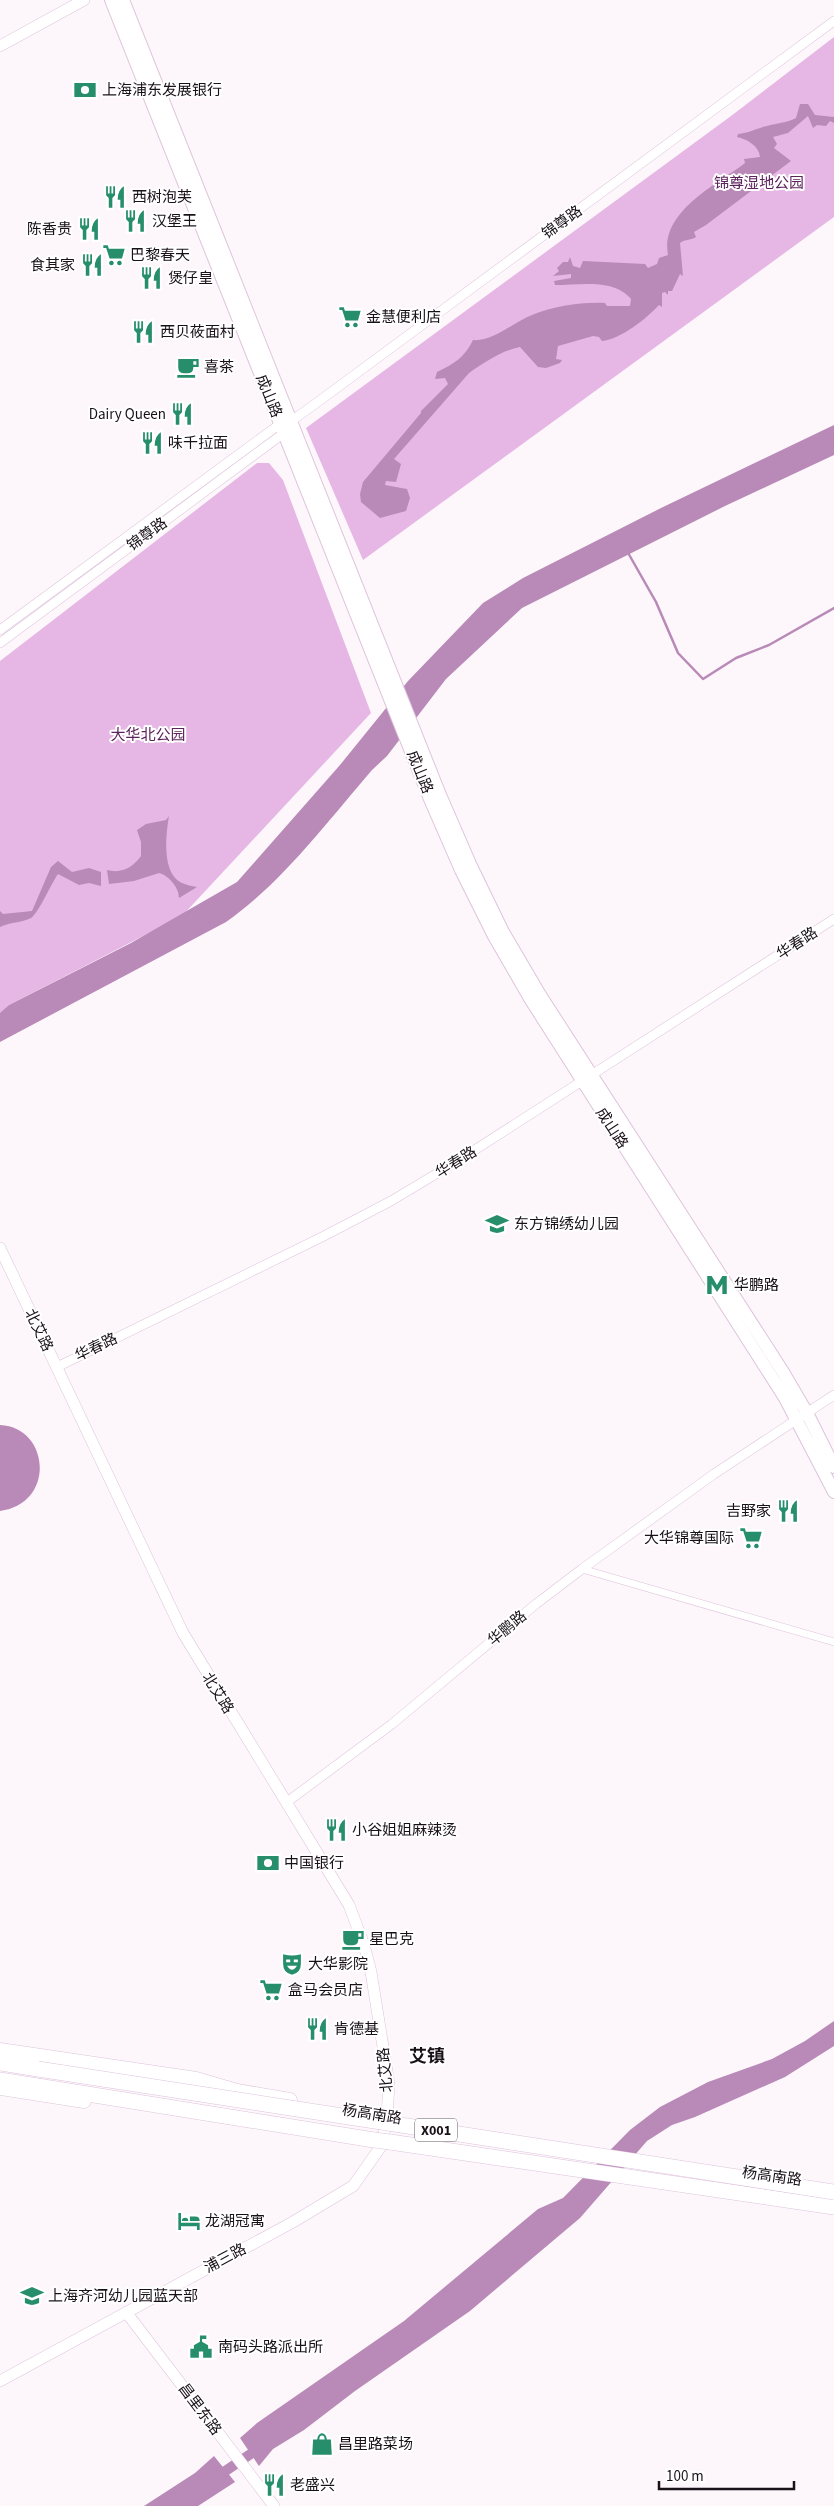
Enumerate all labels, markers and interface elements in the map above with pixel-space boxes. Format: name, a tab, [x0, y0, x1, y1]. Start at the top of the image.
bank icon: 上海浦东发展银行	[72, 77, 98, 103]
place label: 上海浦东发展银行	[102, 80, 222, 101]
park label: 锦尊湿地公园	[714, 173, 804, 194]
restaurant icon: 西树泡芙	[102, 184, 128, 210]
place label: 西树泡芙	[132, 187, 192, 208]
street label: 锦尊路	[538, 201, 587, 244]
restaurant icon: 汉堡王	[122, 208, 148, 234]
place label: 汉堡王	[152, 211, 197, 232]
restaurant icon: 陈香贵	[76, 216, 102, 242]
place label: 陈香贵	[27, 219, 72, 240]
supermarket icon: 巴黎春天	[101, 242, 127, 268]
place label: 巴黎春天	[130, 245, 190, 266]
restaurant icon: 食其家	[79, 252, 105, 278]
place label: 食其家	[30, 255, 75, 276]
restaurant icon: 煲仔皇	[138, 265, 164, 291]
place label: 煲仔皇	[168, 268, 213, 289]
supermarket icon: 金慧便利店	[337, 304, 363, 330]
place label: 金慧便利店	[366, 307, 441, 328]
restaurant icon: 西贝莜面村	[130, 319, 156, 345]
place label: 西贝莜面村	[160, 322, 235, 343]
cafe icon: 喜茶	[175, 354, 201, 380]
place label: 喜茶	[204, 357, 234, 378]
street label: 成山路	[250, 371, 287, 421]
restaurant icon: Dairy Queen	[169, 401, 195, 427]
place label: Dairy Queen	[89, 404, 166, 425]
restaurant icon: 味千拉面	[139, 430, 165, 456]
place label: 味千拉面	[168, 433, 228, 454]
street label: 锦尊路	[123, 513, 172, 556]
park label: 大华北公园	[110, 725, 186, 746]
street label: 成山路	[401, 747, 438, 797]
street label: 华春路	[773, 922, 822, 964]
street label: 成山路	[591, 1104, 633, 1153]
street label: 华春路	[432, 1142, 481, 1183]
school or university icon: 东方锦绣幼儿园	[484, 1211, 510, 1237]
place label: 东方锦绣幼儿园	[514, 1214, 619, 1235]
metro station icon: 华鹏路	[704, 1272, 730, 1298]
place label: 华鹏路	[734, 1275, 779, 1296]
street label: 北艾路	[19, 1305, 58, 1355]
street label: 华春路	[71, 1328, 121, 1367]
restaurant icon: 吉野家	[775, 1498, 801, 1524]
place label: 吉野家	[726, 1501, 771, 1522]
supermarket icon: 大华锦尊国际	[738, 1525, 764, 1551]
place label: 大华锦尊国际	[644, 1528, 734, 1549]
street label: 华鹏路	[483, 1606, 531, 1651]
street label: 北艾路	[197, 1669, 238, 1718]
restaurant icon: 小谷姐姐麻辣烫	[323, 1817, 349, 1843]
place label: 小谷姐姐麻辣烫	[352, 1820, 457, 1841]
bank icon: 中国银行	[255, 1850, 281, 1876]
place label: 中国银行	[284, 1853, 344, 1874]
cafe icon: 星巴克	[340, 1926, 366, 1952]
place label: 星巴克	[369, 1929, 414, 1950]
theatre icon: 大华影院	[279, 1951, 305, 1977]
place label: 大华影院	[308, 1954, 368, 1975]
supermarket icon: 盒马会员店	[258, 1977, 284, 2003]
place label: 盒马会员店	[288, 1980, 363, 2001]
restaurant icon: 肯德基	[304, 2016, 330, 2042]
place label: 肯德基	[334, 2019, 379, 2040]
district label: 艾镇	[409, 2044, 445, 2069]
street label: 北艾路	[373, 2047, 398, 2093]
street label: 杨高南路	[341, 2099, 403, 2130]
road number: X001	[415, 2118, 457, 2142]
street label: 杨高南路	[741, 2162, 803, 2191]
hotel icon: 龙湖冠寓	[176, 2208, 202, 2234]
place label: 龙湖冠寓	[205, 2211, 265, 2232]
street label: 浦三路	[200, 2239, 250, 2278]
school or university icon: 上海齐河幼儿园蓝天部	[19, 2283, 45, 2309]
place label: 上海齐河幼儿园蓝天部	[48, 2286, 198, 2307]
public building icon: 南码头路派出所	[188, 2334, 214, 2360]
place label: 南码头路派出所	[218, 2337, 323, 2358]
street label: 昌里东路	[173, 2379, 226, 2440]
shop icon: 昌里路菜场	[309, 2431, 335, 2457]
place label: 昌里路菜场	[338, 2434, 413, 2455]
scale bar	[659, 2458, 794, 2490]
text: 100 m	[666, 2466, 704, 2487]
restaurant icon: 老盛兴	[261, 2472, 287, 2498]
place label: 老盛兴	[290, 2475, 335, 2496]

